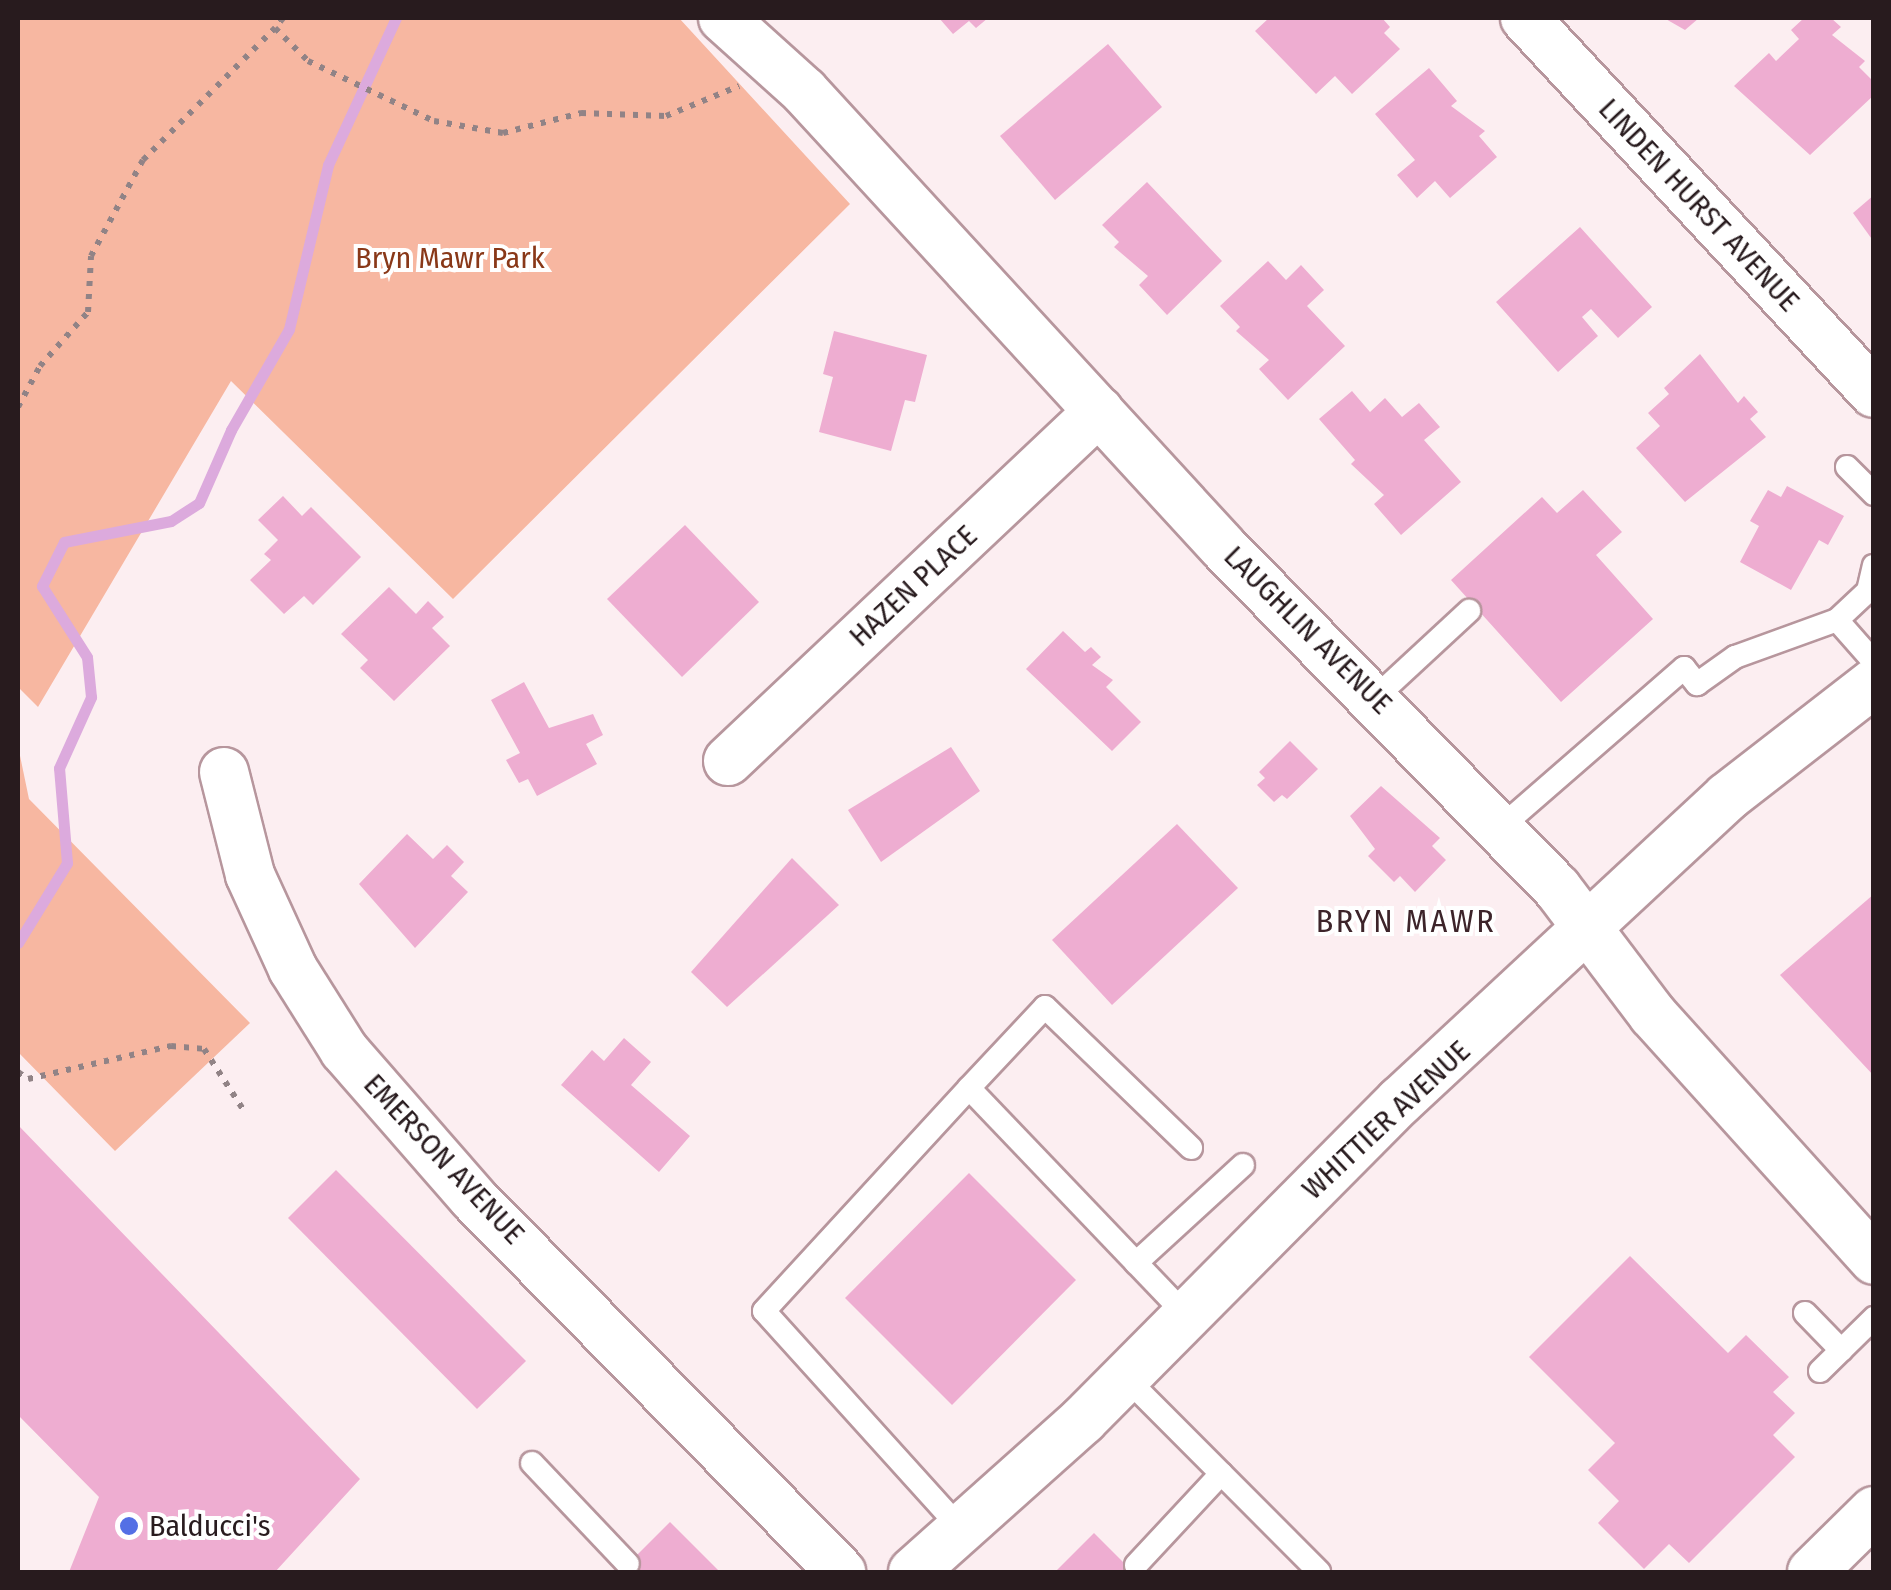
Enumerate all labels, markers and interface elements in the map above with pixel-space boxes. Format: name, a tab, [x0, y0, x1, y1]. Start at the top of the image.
street label: LINDEN HURST AVENUE	[1591, 91, 1807, 319]
park label: Bryn Mawr Park	[355, 240, 545, 276]
street label: HAZEN PLACE	[842, 518, 984, 654]
street label: LAUGHLIN AVENUE	[1216, 538, 1400, 722]
district label: BRYN MAWR	[1316, 902, 1496, 940]
street label: WHITTIER AVENUE	[1295, 1033, 1477, 1207]
street label: EMERSON AVENUE	[356, 1067, 532, 1251]
place label: Balducci's	[149, 1508, 271, 1544]
marker: Balducci's	[118, 1515, 140, 1537]

